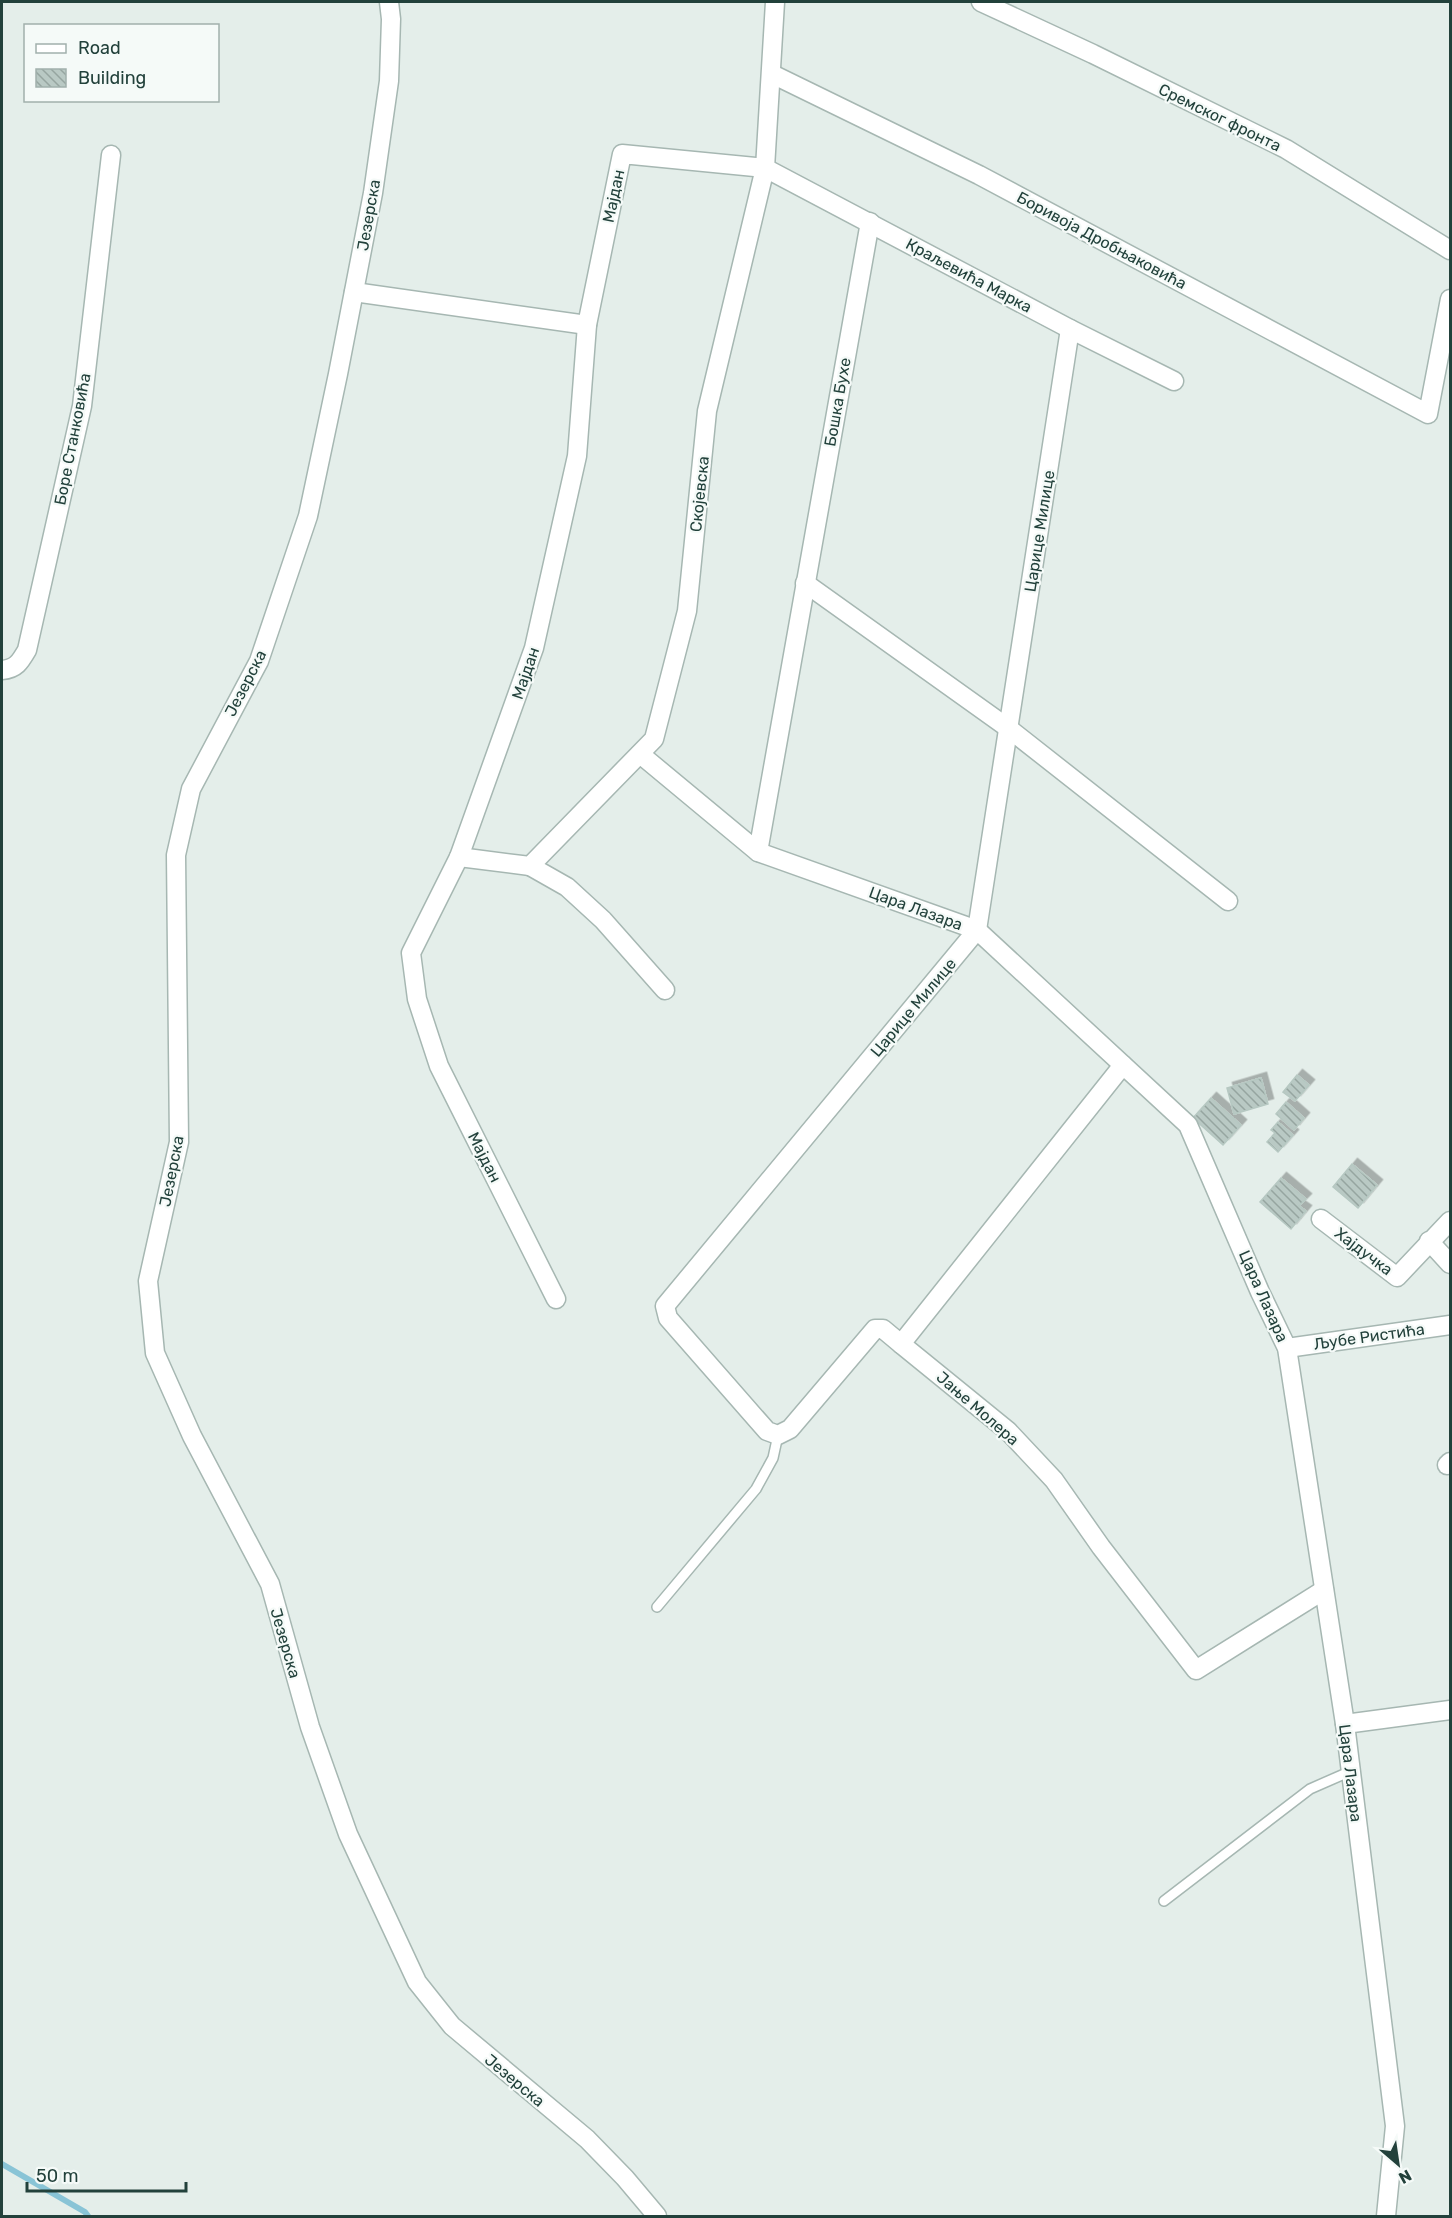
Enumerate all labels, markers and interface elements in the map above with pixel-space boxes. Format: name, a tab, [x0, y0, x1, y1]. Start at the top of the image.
legend	[24, 24, 219, 102]
text: Road	[78, 37, 121, 59]
text: Building	[78, 67, 146, 89]
street label: Сремског фронта	[1155, 80, 1284, 155]
street label: Мајдан	[599, 168, 628, 224]
street label: Језерска	[353, 178, 384, 252]
street label: Боривоја Дробњаковића	[1014, 188, 1190, 293]
street label: Краљевића Марка	[903, 234, 1035, 317]
street label: Бошка Бухе	[820, 356, 855, 448]
street label: Боре Станковића	[50, 371, 95, 507]
street label: Скојевска	[686, 455, 713, 533]
street label: Царице Милице	[1020, 469, 1058, 593]
street label: Мајдан	[508, 645, 543, 702]
street label: Језерска	[221, 647, 270, 720]
street label: Цара Лазара	[866, 883, 965, 934]
street label: Царице Милице	[867, 954, 960, 1061]
street label: Мајдан	[464, 1129, 505, 1185]
street label: Језерска	[155, 1134, 188, 1208]
street label: Хајдучка	[1331, 1223, 1396, 1279]
street label: Цара Лазара	[1235, 1247, 1292, 1345]
street label: Љубе Ристића	[1312, 1319, 1426, 1354]
street label: Јање Молера	[933, 1367, 1023, 1449]
street label: Језерска	[266, 1606, 305, 1680]
street label: Цара Лазара	[1335, 1723, 1366, 1823]
street label: Језерска	[481, 2050, 548, 2111]
north arrow	[1368, 2134, 1428, 2194]
scale bar	[27, 2155, 186, 2193]
text: 50 m	[36, 2165, 79, 2187]
text: N	[1395, 2166, 1415, 2188]

